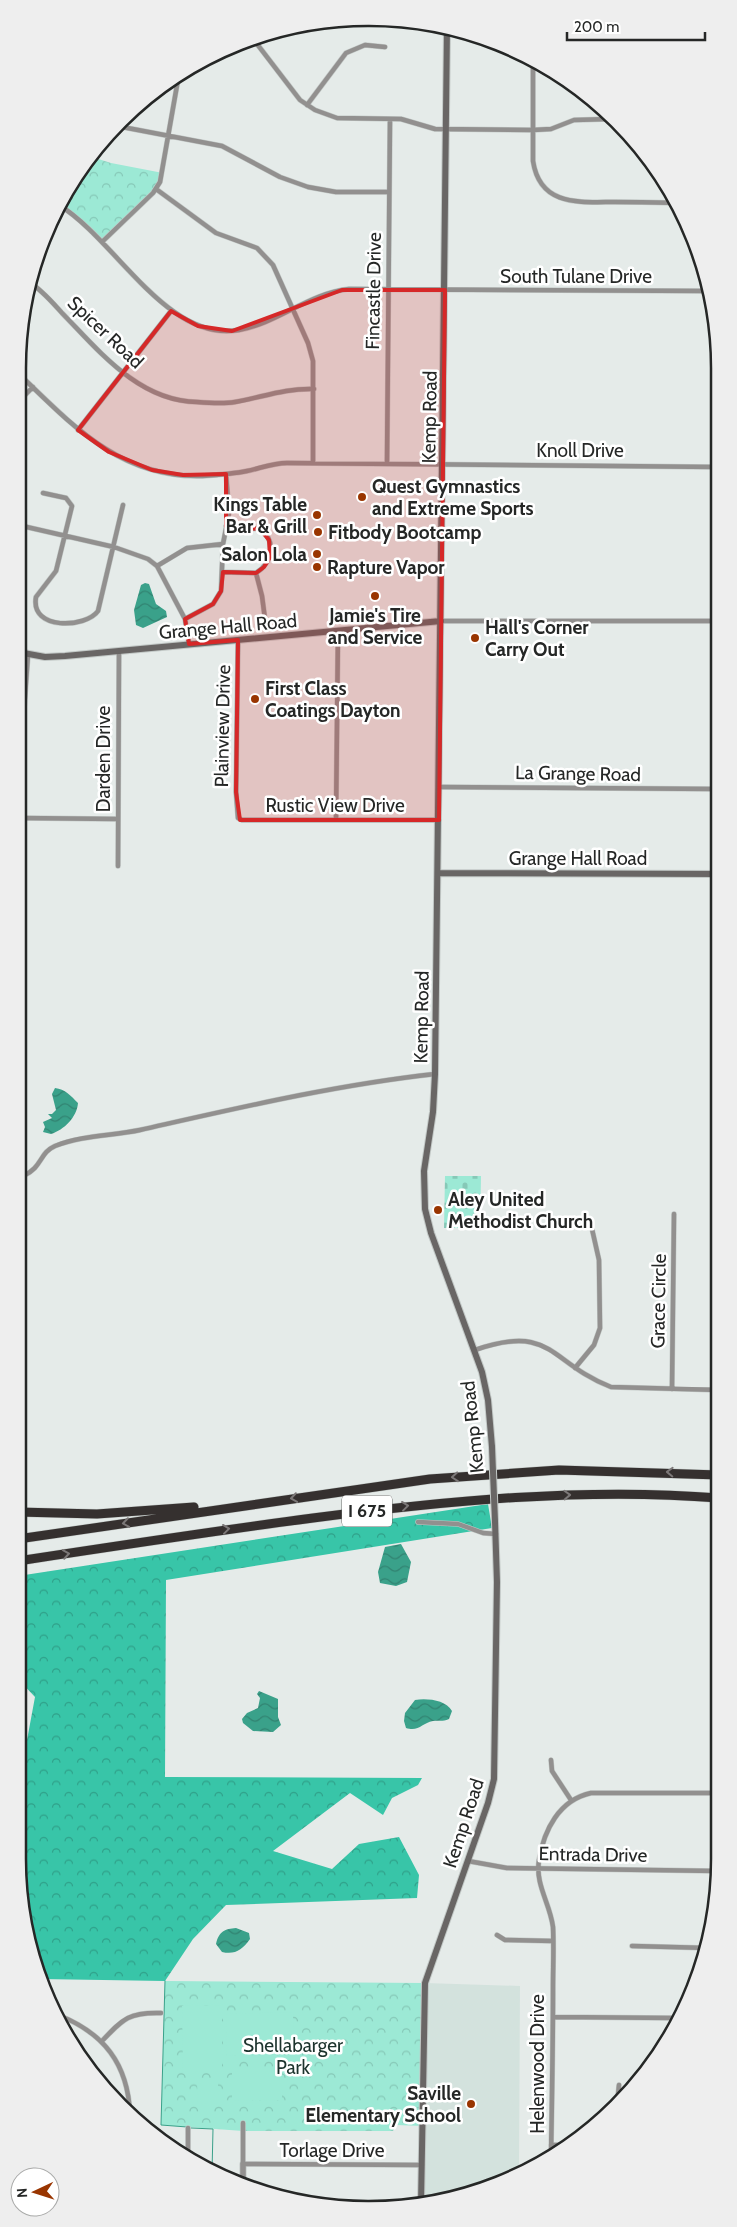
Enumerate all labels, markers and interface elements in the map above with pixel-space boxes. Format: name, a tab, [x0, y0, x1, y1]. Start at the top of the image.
scale bar	[567, 10, 704, 42]
text: 200 m	[574, 18, 619, 36]
street label: Fincastle Drive	[361, 232, 386, 350]
street label: South Tulane Drive	[500, 265, 652, 288]
street label: Spicer Road	[63, 291, 148, 373]
street label: Kemp Road	[417, 371, 442, 463]
street label: Knoll Drive	[536, 439, 624, 462]
place label: Quest Gymnastics and Extreme Sports	[372, 475, 534, 520]
marker: Quest Gymnastics and Extreme Sports	[356, 491, 368, 503]
place label: Kings Table Bar & Grill	[213, 493, 307, 538]
marker: Kings Table Bar & Grill	[311, 509, 323, 521]
place label: Fitbody Bootcamp	[328, 521, 482, 544]
marker: Fitbody Bootcamp	[312, 526, 324, 538]
place label: Salon Lola	[221, 543, 308, 566]
marker: Salon Lola	[311, 548, 323, 560]
place label: Rapture Vapor	[327, 556, 445, 579]
marker: Rapture Vapor	[311, 561, 323, 573]
marker: Jamie's Tire and Service	[369, 590, 381, 602]
place label: Jamie's Tire and Service	[328, 604, 422, 649]
street label: Grange Hall Road	[158, 609, 298, 644]
place label: Hall's Corner Carry Out	[485, 616, 589, 661]
marker: Hall's Corner Carry Out	[469, 632, 481, 644]
street label: Plainview Drive	[210, 664, 235, 787]
place label: First Class Coatings Dayton	[265, 677, 401, 722]
marker: First Class Coatings Dayton	[249, 693, 261, 705]
street label: Darden Drive	[92, 706, 115, 812]
street label: La Grange Road	[515, 761, 641, 786]
street label: Rustic View Drive	[265, 794, 405, 817]
street label: Grange Hall Road	[509, 847, 647, 870]
street label: Kemp Road	[409, 971, 434, 1063]
place label: Aley United Methodist Church	[448, 1188, 593, 1233]
marker: Aley United Methodist Church	[432, 1204, 444, 1216]
street label: Grace Circle	[646, 1253, 671, 1349]
street label: Kemp Road	[456, 1380, 489, 1474]
one-way arrow	[666, 1467, 674, 1477]
one-way arrow	[451, 1471, 459, 1482]
one-way arrow	[564, 1490, 571, 1500]
one-way arrow	[290, 1492, 298, 1503]
road number: I 675	[342, 1495, 392, 1526]
one-way arrow	[401, 1501, 409, 1512]
one-way arrow	[122, 1517, 131, 1527]
one-way arrow	[222, 1525, 231, 1535]
one-way arrow	[61, 1549, 70, 1559]
street label: Kemp Road	[438, 1776, 489, 1871]
street label: Entrada Drive	[538, 1842, 648, 1867]
street label: Helenwood Drive	[526, 1994, 549, 2134]
park label: Shellabarger Park	[243, 2034, 343, 2079]
place label: Saville Elementary School	[305, 2082, 461, 2127]
marker: Saville Elementary School	[465, 2098, 477, 2110]
street label: Torlage Drive	[280, 2139, 385, 2162]
north arrow	[10, 2167, 60, 2217]
text: N	[13, 2187, 31, 2198]

